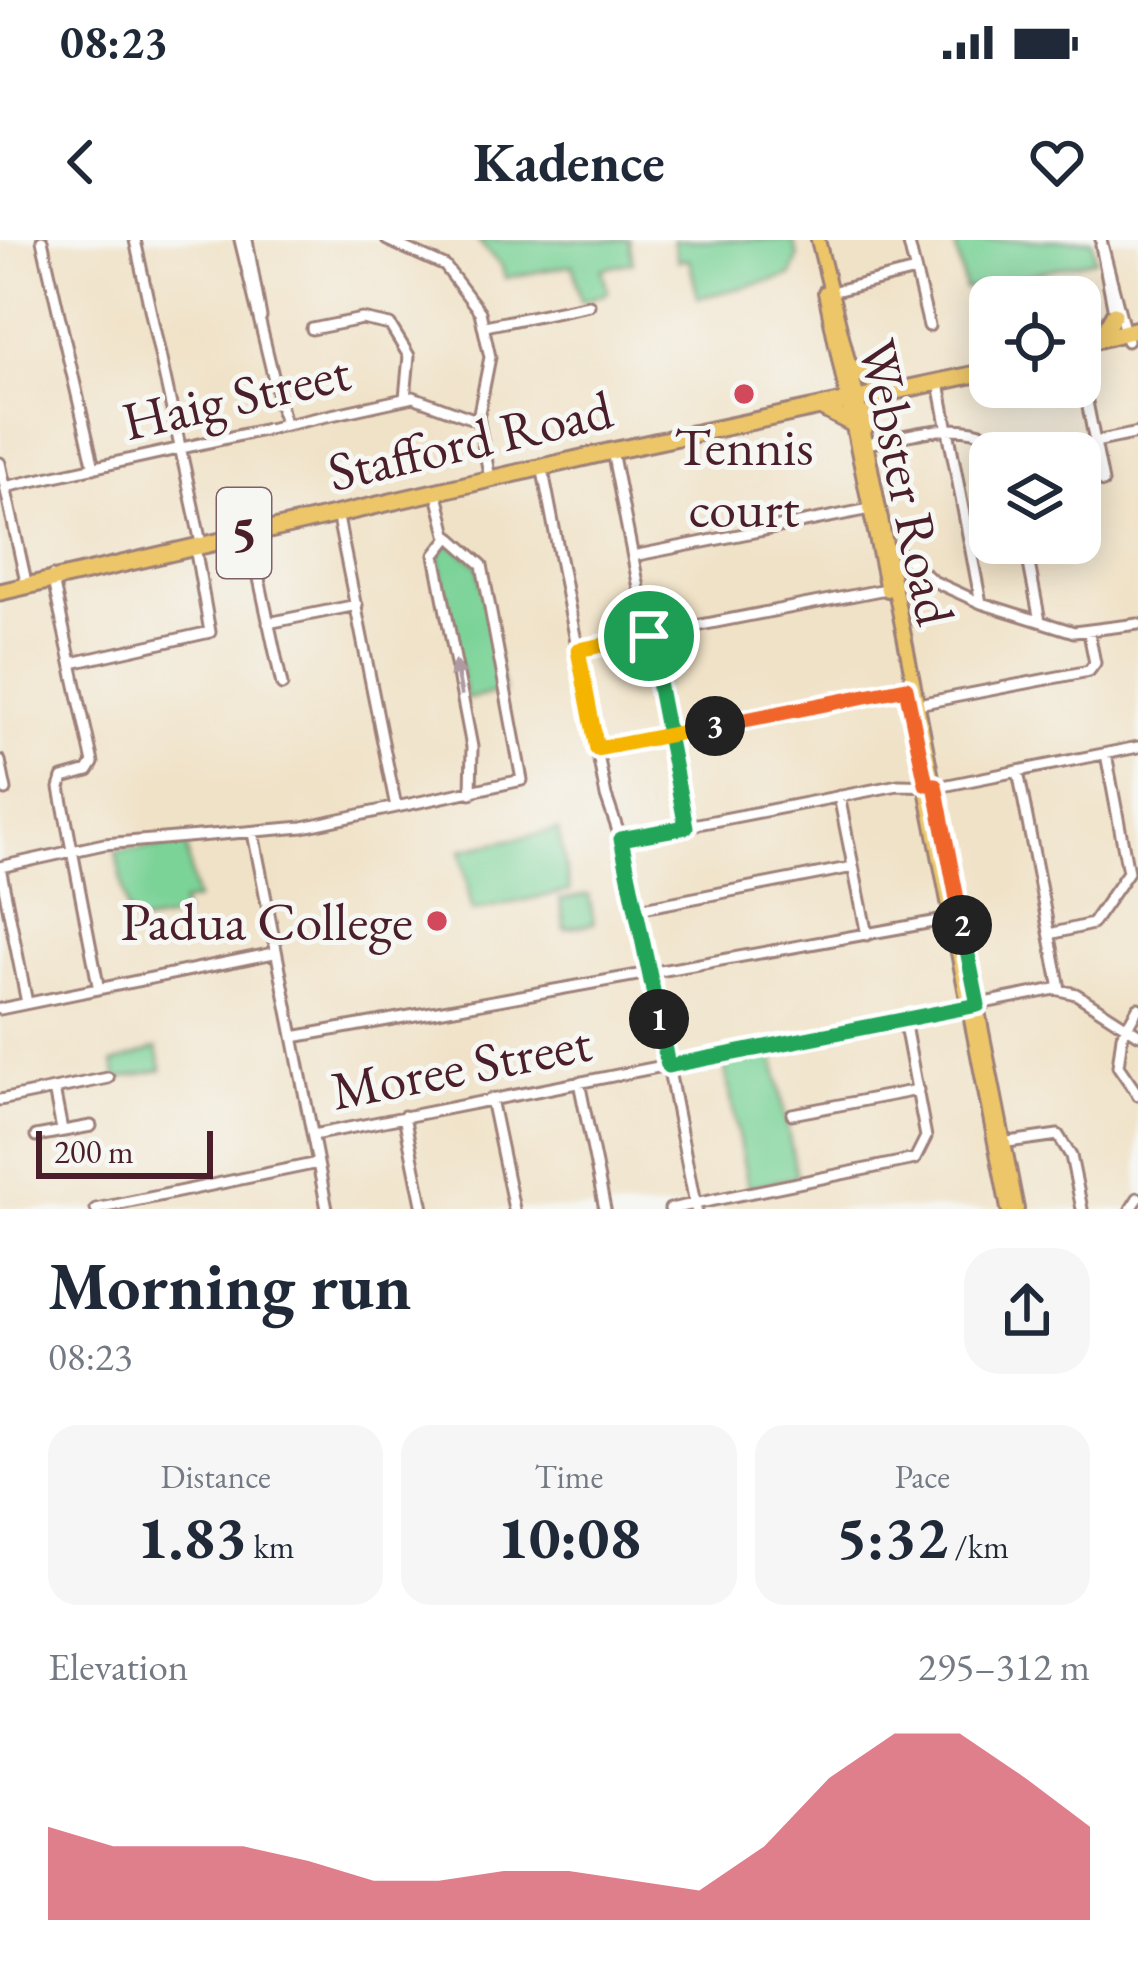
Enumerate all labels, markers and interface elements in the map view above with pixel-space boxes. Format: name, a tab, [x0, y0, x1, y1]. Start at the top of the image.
text: 08:23	[60, 13, 168, 71]
text: Kadence	[473, 127, 665, 197]
icon: back	[48, 129, 114, 195]
icon: heart	[1024, 129, 1090, 195]
map controls	[969, 276, 1101, 564]
button: locate	[969, 276, 1101, 408]
street label: Webster Road	[843, 333, 972, 632]
street label: Haig Street	[115, 336, 357, 456]
street label: Stafford Road	[321, 373, 619, 507]
marker: Tennis court	[731, 381, 757, 407]
place label: Tennis court	[674, 411, 814, 543]
button: layers	[969, 432, 1101, 564]
road number: 5	[217, 488, 271, 578]
pin	[598, 585, 700, 687]
icon: arrive	[616, 603, 682, 669]
one-way arrow	[448, 658, 467, 696]
pin: 3	[685, 696, 745, 756]
text: 3	[706, 704, 724, 747]
place label: Padua College	[120, 886, 413, 956]
pin: 2	[932, 895, 992, 955]
text: 2	[953, 903, 971, 946]
marker: Padua College	[424, 908, 450, 934]
pin: 1	[629, 989, 689, 1049]
text: 1	[650, 997, 668, 1040]
street label: Moree Street	[325, 1007, 597, 1125]
scale bar	[36, 1125, 213, 1178]
text: 200 m	[54, 1130, 134, 1173]
text: Morning run	[48, 1243, 412, 1329]
button: share	[964, 1248, 1090, 1374]
text: 08:23	[48, 1331, 133, 1382]
text: Distance	[161, 1455, 271, 1498]
text: Time	[535, 1455, 603, 1498]
text: Pace	[895, 1455, 950, 1498]
text: 1.83	[137, 1498, 247, 1576]
text: 10:08	[497, 1498, 641, 1576]
text: 5:32	[836, 1498, 948, 1576]
text: km	[247, 1525, 295, 1568]
text: /km	[948, 1525, 1009, 1568]
text: Elevation	[48, 1641, 188, 1692]
text: 295–312 m	[918, 1641, 1090, 1692]

